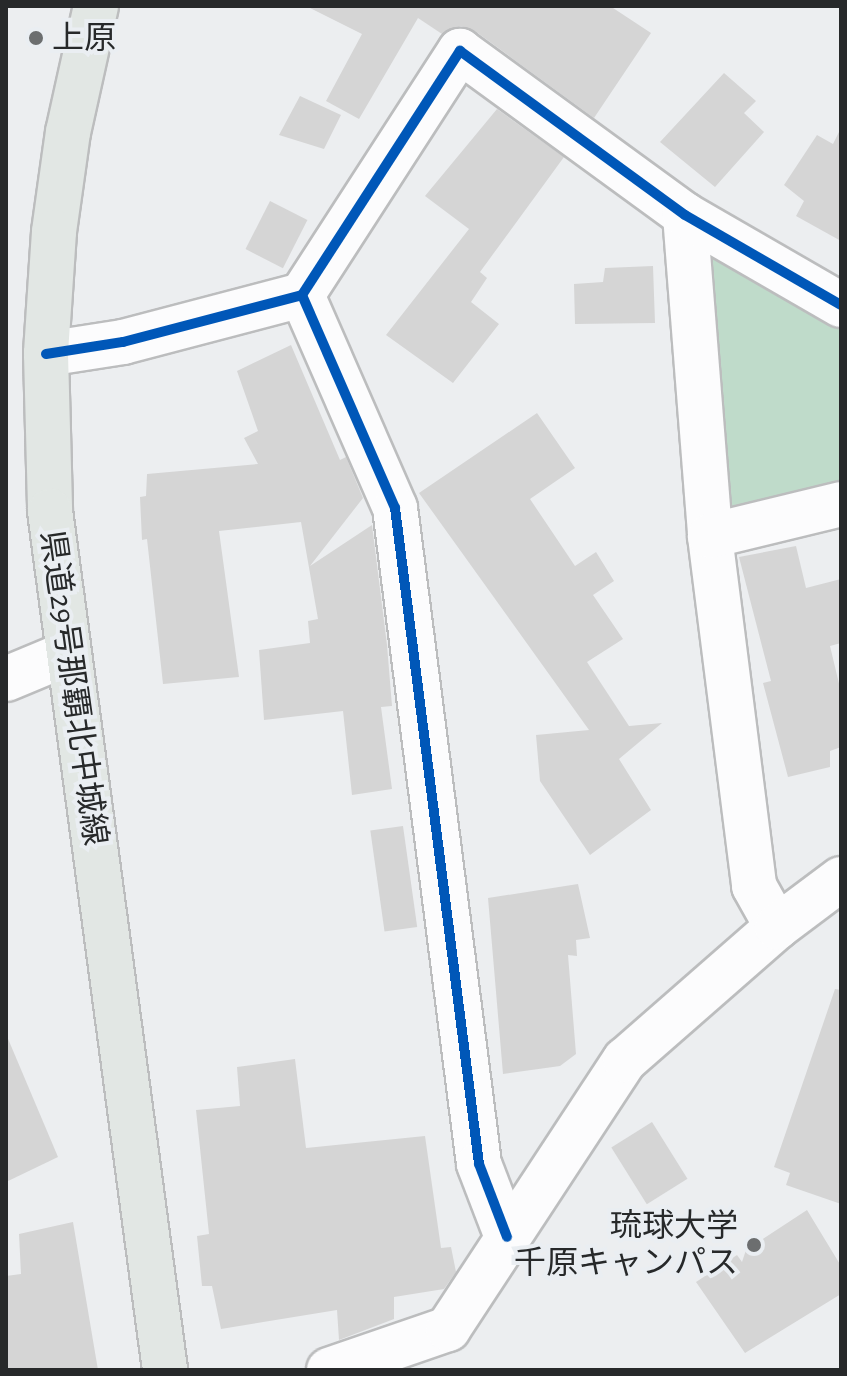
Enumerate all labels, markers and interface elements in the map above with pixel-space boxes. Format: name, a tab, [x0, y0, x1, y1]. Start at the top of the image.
place label: 上原	[52, 19, 116, 57]
marker: 上原	[27, 29, 45, 47]
street label: 県道29号那覇北中城線	[32, 528, 114, 848]
place label: 琉球大学 千原キャンパス	[514, 1208, 738, 1283]
marker: 琉球大学 千原キャンパス	[745, 1236, 763, 1254]

